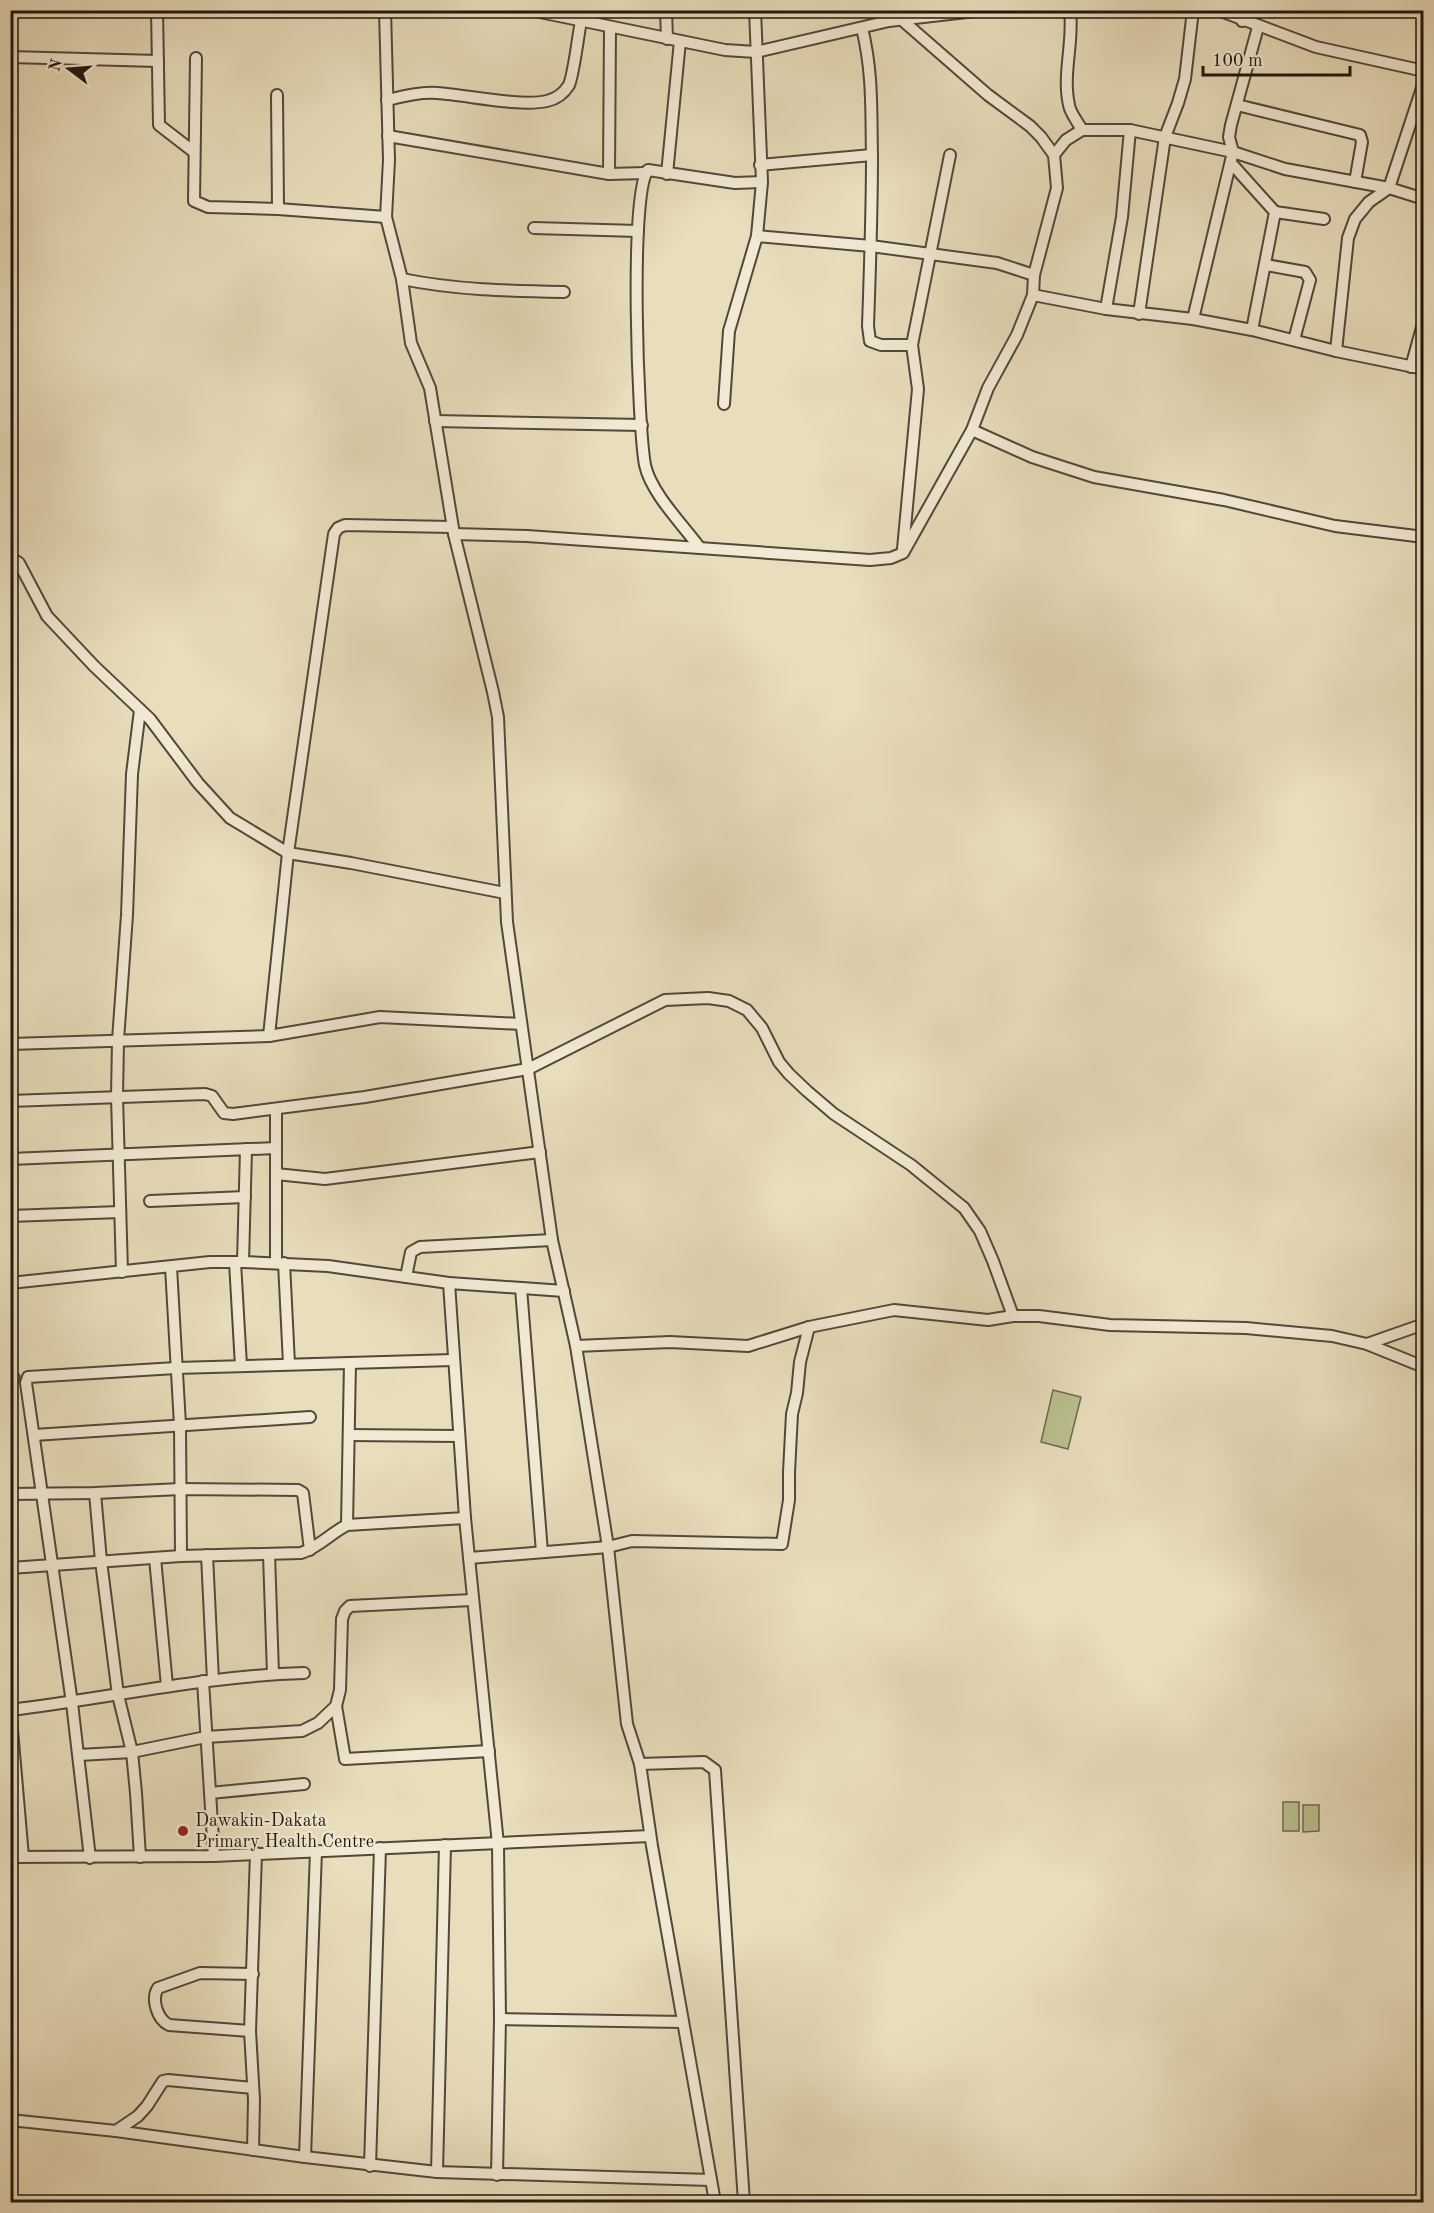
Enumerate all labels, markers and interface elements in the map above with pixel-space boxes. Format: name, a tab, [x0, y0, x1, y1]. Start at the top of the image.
north arrow	[39, 39, 99, 99]
scale bar	[1203, 39, 1350, 77]
text: 100 m	[1212, 52, 1263, 70]
text: N	[47, 57, 66, 74]
place label: Dawakin-Dakata Primary Health Centre	[195, 1812, 374, 1851]
marker: Dawakin-Dakata Primary Health Centre	[176, 1824, 190, 1838]

